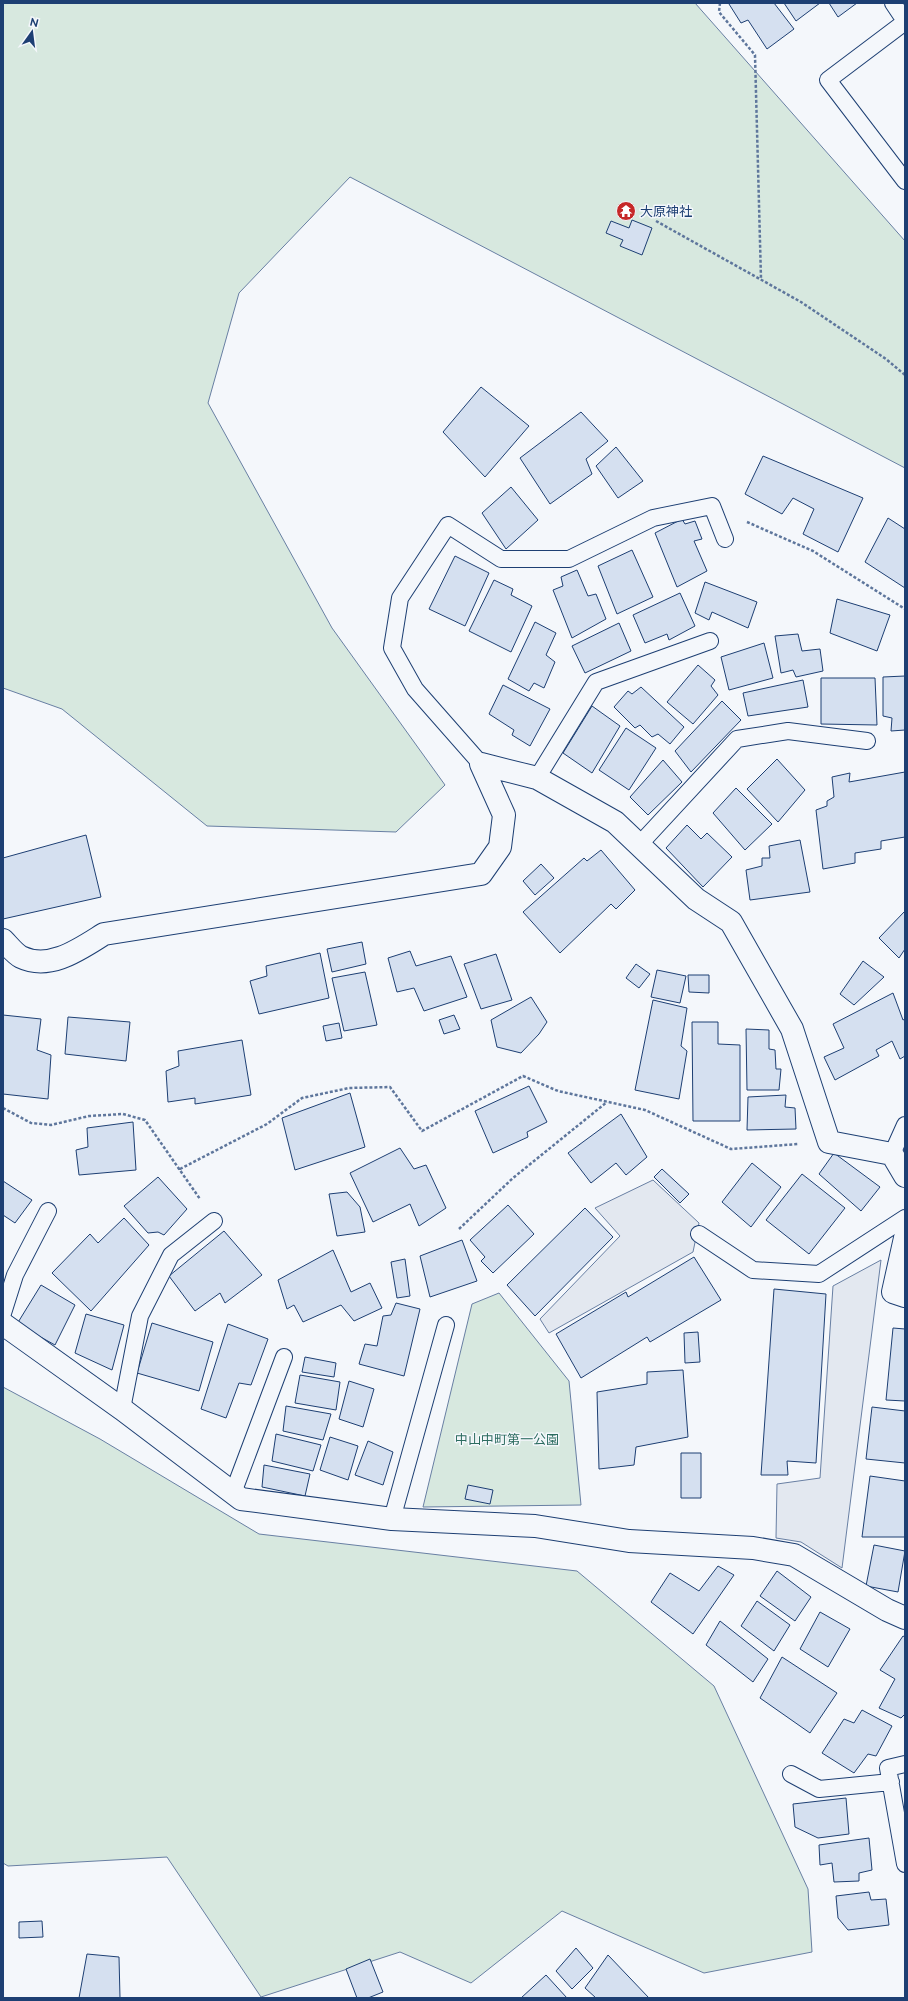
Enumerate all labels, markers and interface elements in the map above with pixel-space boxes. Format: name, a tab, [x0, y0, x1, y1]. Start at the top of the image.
north arrow	[12, 12, 52, 52]
text: N	[29, 15, 40, 30]
temple icon: 大原神社	[615, 200, 637, 222]
place label: 大原神社	[640, 204, 692, 219]
park label: 中山中町第一公園	[455, 1432, 559, 1447]

